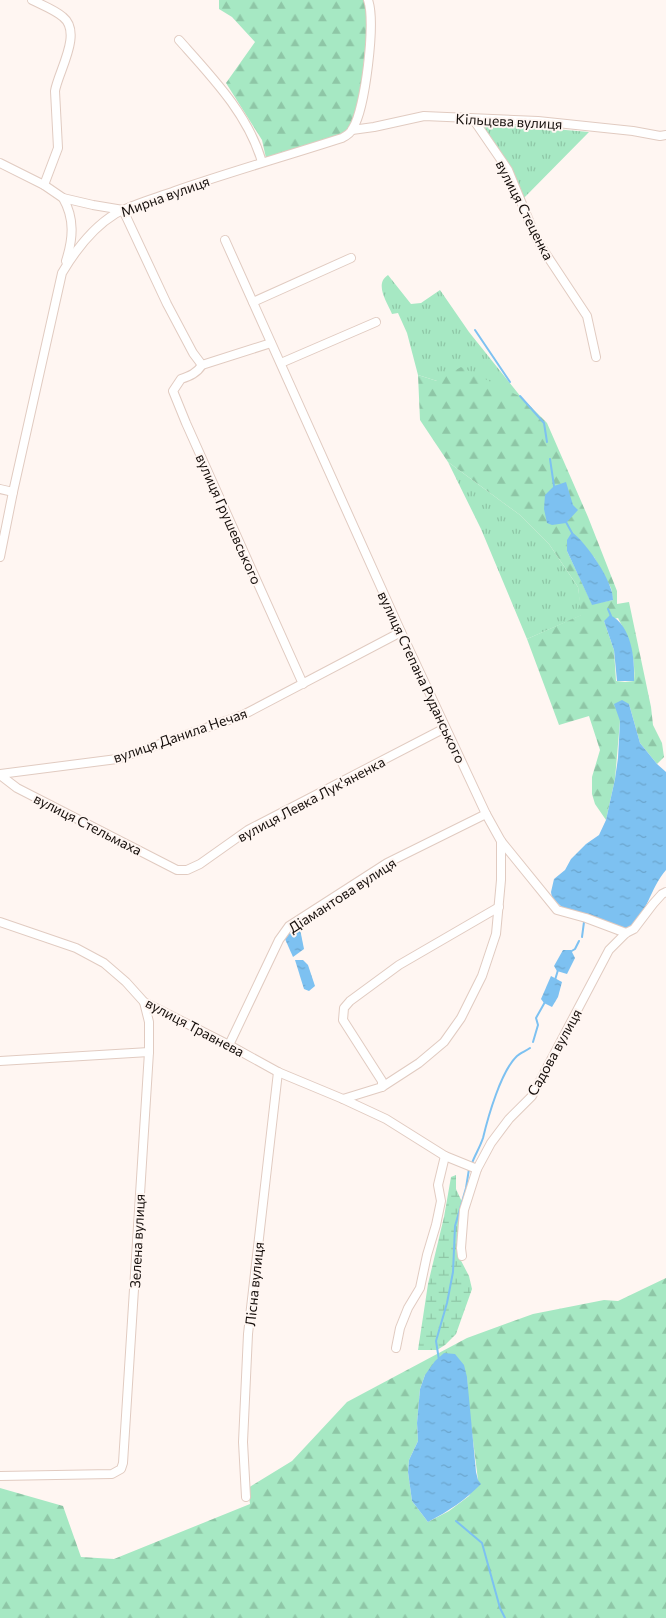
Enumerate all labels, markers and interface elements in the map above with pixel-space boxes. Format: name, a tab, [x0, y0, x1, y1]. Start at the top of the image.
street label: Кільцева вулиця	[455, 110, 563, 132]
street label: вулиця Стеценка	[492, 157, 558, 263]
street label: Мирна вулиця	[118, 172, 212, 220]
street label: вулиця Грушевського	[193, 451, 265, 587]
street label: вулиця Степана Руданського	[375, 588, 469, 766]
street label: вулиця Данила Нечая	[111, 704, 249, 766]
street label: вулиця Левка Лук'яненка	[234, 753, 388, 845]
street label: вулиця Стельмаха	[31, 789, 145, 859]
street label: Діамантова вулиця	[285, 854, 399, 936]
street label: вулиця Травнева	[143, 994, 247, 1060]
street label: Садова вулиця	[523, 1006, 585, 1098]
street label: Зелена вулиця	[126, 1193, 148, 1289]
street label: Лісна вулиця	[241, 1241, 267, 1327]

